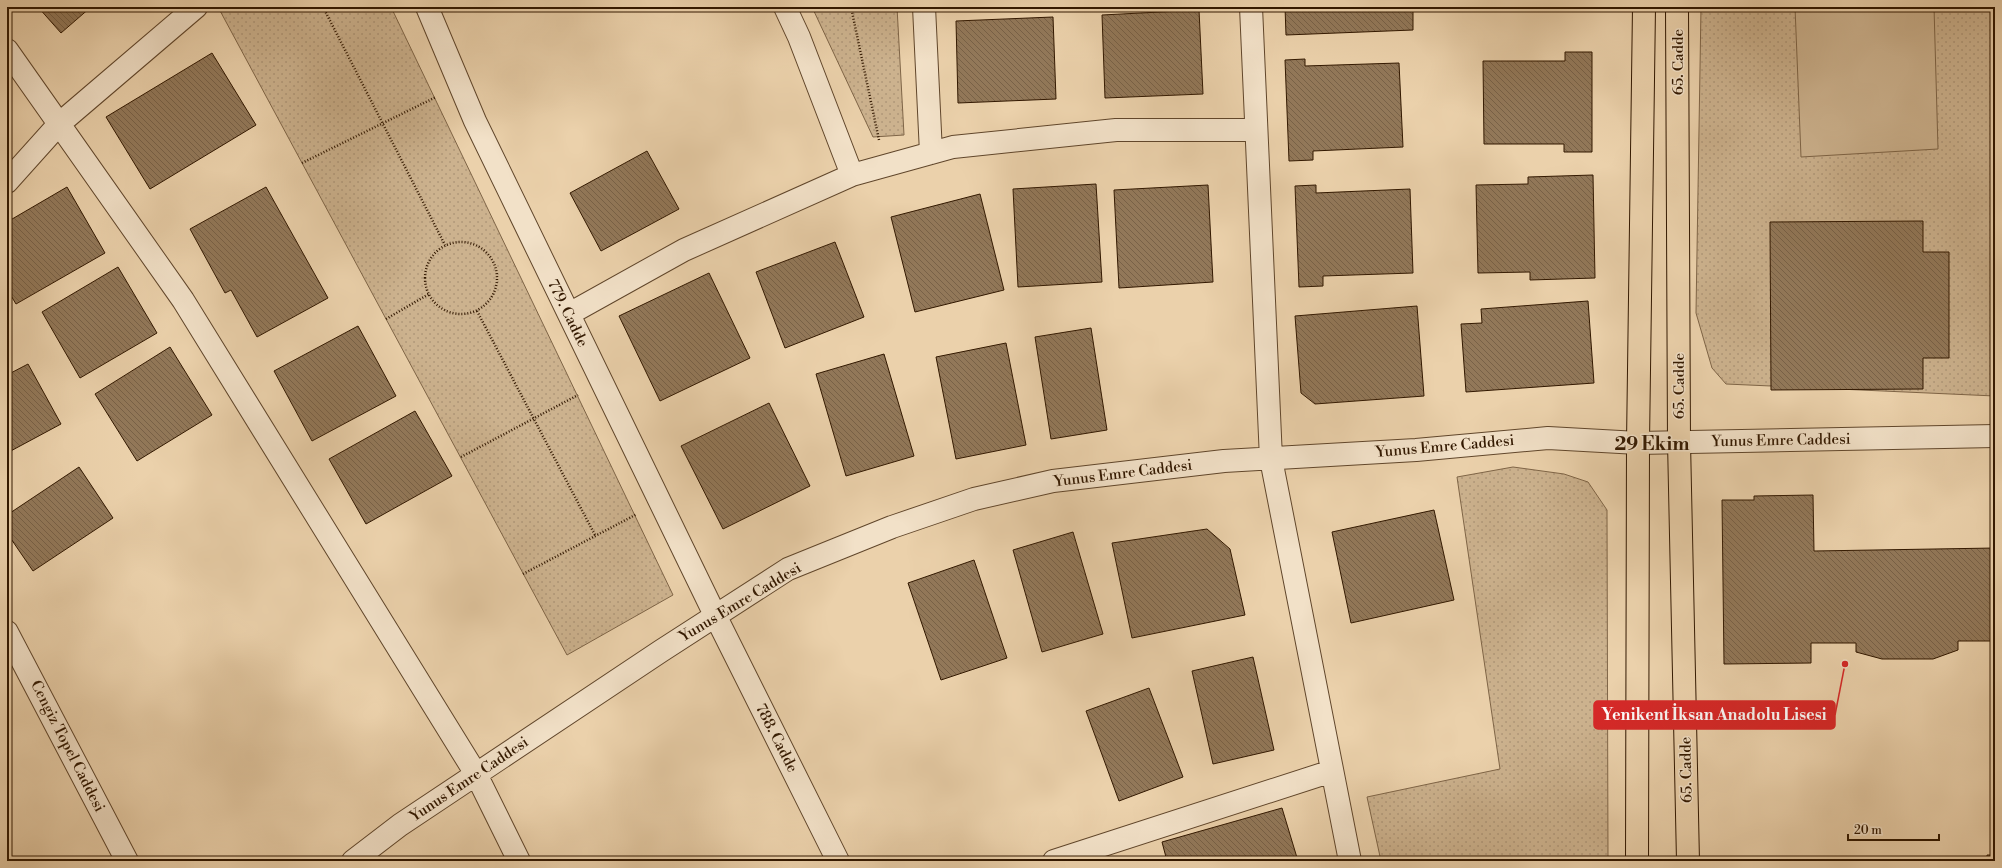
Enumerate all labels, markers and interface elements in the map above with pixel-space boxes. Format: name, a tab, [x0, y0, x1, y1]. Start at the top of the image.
street label: 65. Cadde	[1669, 29, 1688, 95]
street label: 779. Cadde	[543, 276, 592, 350]
street label: 65. Cadde	[1670, 353, 1689, 419]
street label: Yunus Emre Caddesi	[1710, 430, 1851, 451]
street label: Yunus Emre Caddesi	[1374, 431, 1515, 462]
district label: 29 Ekim	[1614, 432, 1690, 456]
street label: Yunus Emre Caddesi	[1052, 456, 1193, 492]
street label: Yunus Emre Caddesi	[675, 558, 805, 647]
street label: Cengiz Topel Caddesi	[26, 677, 109, 815]
street label: 788. Cadde	[751, 701, 802, 776]
callout: Yenikent İksan Anadolu Lisesi	[1594, 701, 1835, 729]
text: Yenikent İksan Anadolu Lisesi	[1601, 703, 1827, 725]
street label: Yunus Emre Caddesi	[405, 733, 532, 827]
street label: 65. Cadde	[1676, 737, 1697, 803]
scale bar	[1848, 816, 1939, 842]
text: 20 m	[1854, 823, 1882, 838]

